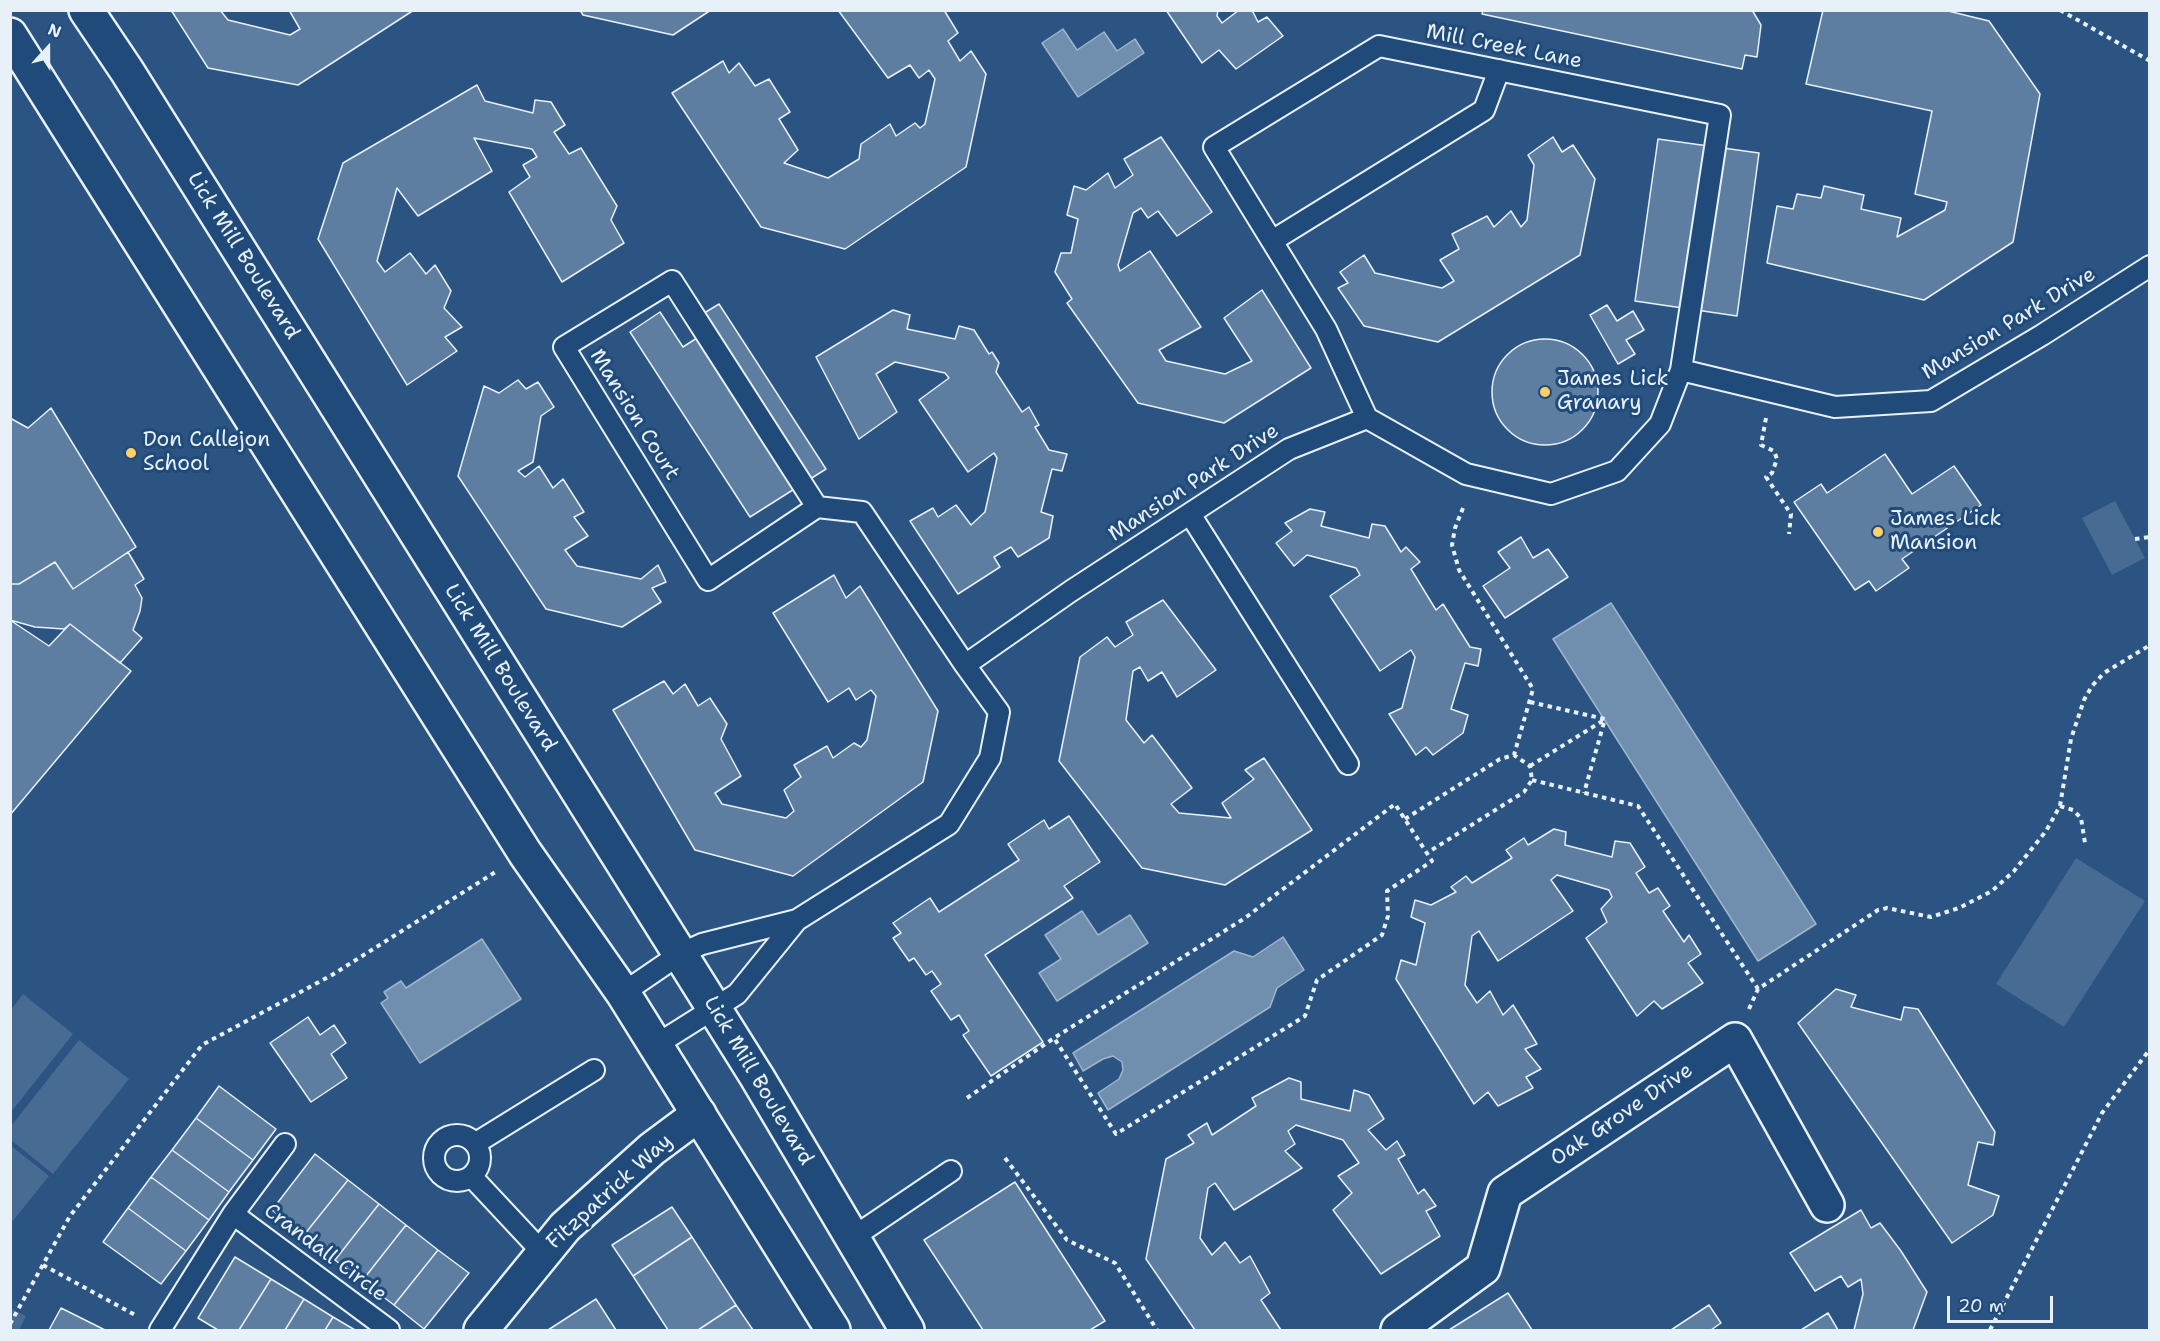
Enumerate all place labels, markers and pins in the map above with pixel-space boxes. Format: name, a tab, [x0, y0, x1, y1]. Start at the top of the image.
place label: James Lick Granary	[1557, 367, 1668, 417]
marker: James Lick Granary	[1538, 385, 1552, 399]
place label: Don Callejon School	[143, 428, 270, 478]
marker: Don Callejon School	[124, 446, 138, 460]
place label: James Lick Mansion	[1890, 507, 2001, 557]
marker: James Lick Mansion	[1871, 525, 1885, 539]

